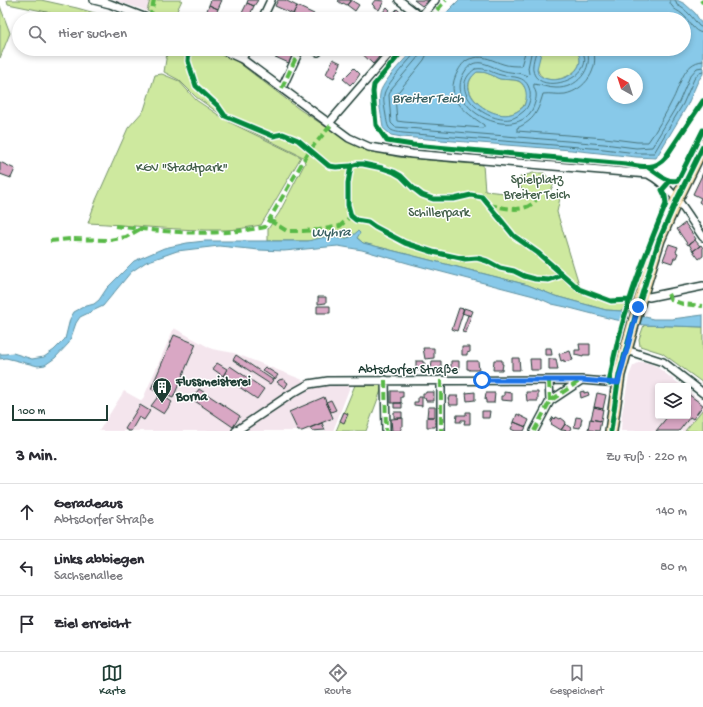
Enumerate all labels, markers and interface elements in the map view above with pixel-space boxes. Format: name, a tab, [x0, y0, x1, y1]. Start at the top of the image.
search box	[12, 12, 691, 56]
icon: search	[26, 23, 48, 45]
text: Hier suchen	[58, 25, 127, 43]
north arrow	[607, 68, 643, 104]
water label: Breiter Teich	[392, 91, 464, 108]
park label: KGV "Stadtpark"	[136, 161, 228, 176]
park label: Spielplatz Breiter Teich	[503, 173, 570, 203]
park label: Schillerpark	[408, 206, 471, 221]
water label: Wyhra	[311, 225, 352, 242]
route end	[629, 298, 647, 316]
street label: Abtsdorfer Straße	[358, 363, 458, 378]
route start	[473, 371, 491, 389]
place label: Flussmeisterei Borna	[175, 375, 251, 405]
building icon: Flussmeisterei Borna	[151, 376, 173, 404]
map controls	[655, 383, 691, 419]
button: layers	[655, 383, 691, 419]
scale bar	[12, 403, 108, 422]
text: 100 m	[18, 406, 45, 418]
text: 3 Min.	[16, 447, 58, 467]
text: Zu Fuß · 220 m	[606, 450, 687, 465]
text: Geradeaus	[54, 495, 122, 513]
icon: ahead	[16, 501, 38, 523]
text: 140 m	[656, 504, 687, 519]
text: Abtsdorfer Straße	[54, 513, 154, 528]
text: Links abbiegen	[54, 551, 144, 569]
icon: left	[16, 557, 38, 579]
text: 80 m	[660, 560, 687, 575]
text: Sachsenallee	[54, 569, 123, 584]
icon: arrive	[16, 613, 38, 635]
text: Ziel erreicht	[54, 615, 130, 633]
tab: Karte	[99, 662, 126, 698]
tab: Route	[324, 662, 351, 698]
tab: Gespeichert	[550, 662, 604, 698]

